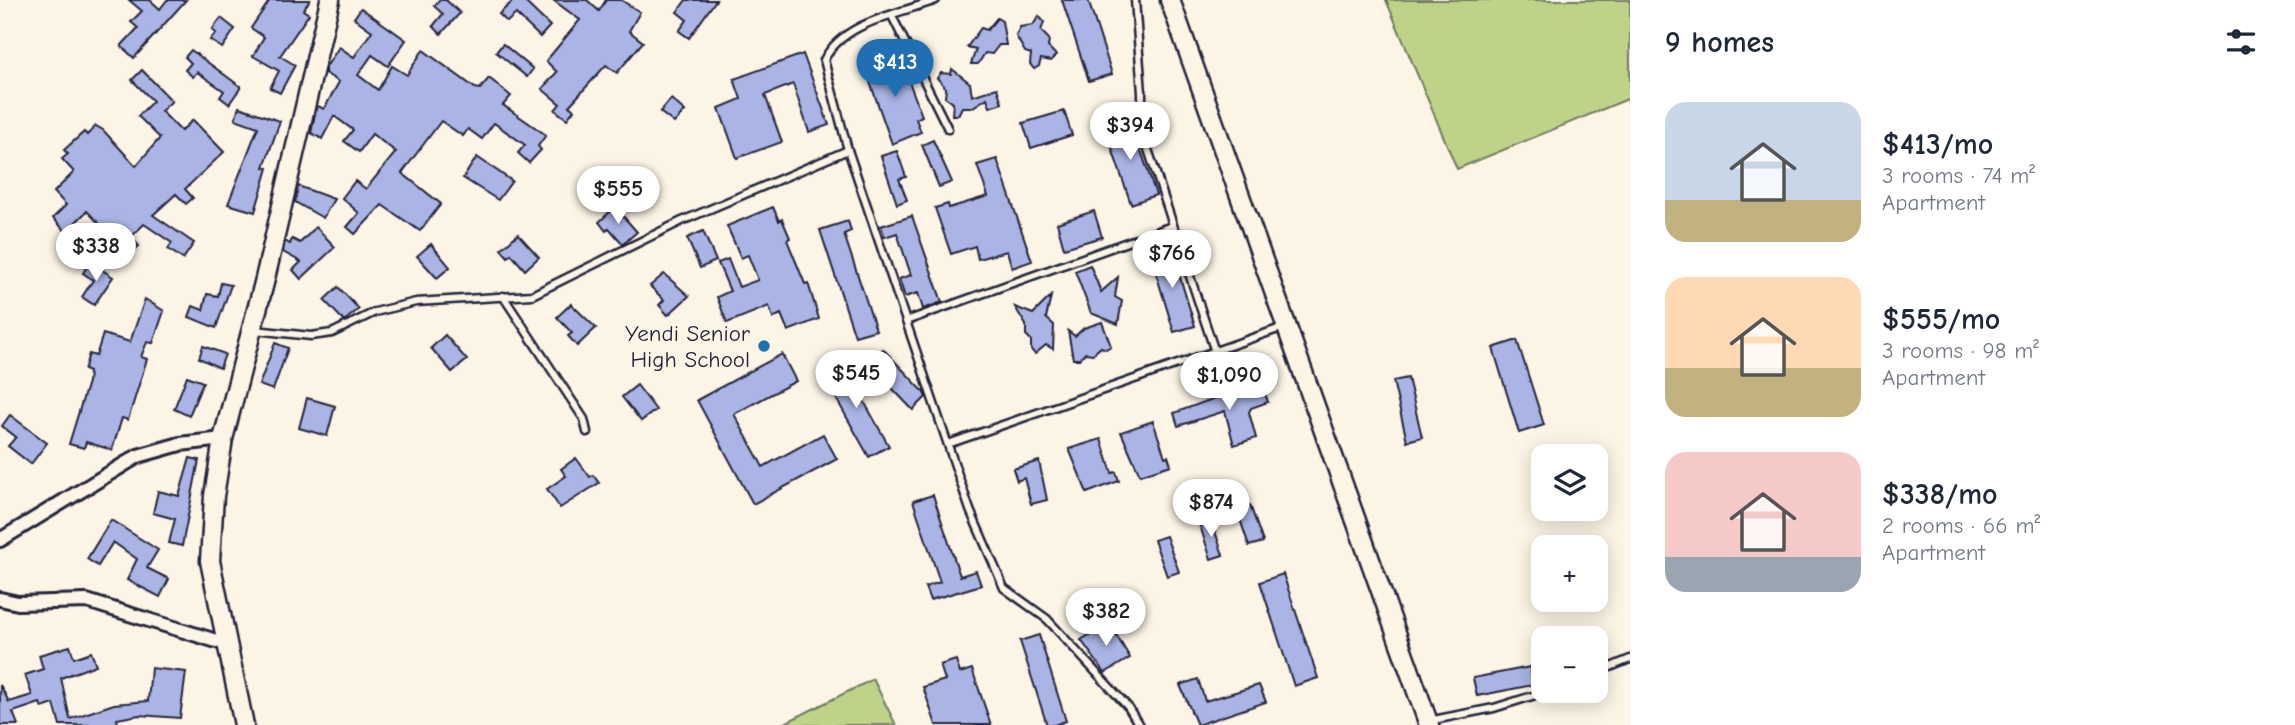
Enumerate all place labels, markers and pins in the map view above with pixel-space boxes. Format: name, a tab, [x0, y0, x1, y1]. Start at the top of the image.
pin: $413	[854, 40, 936, 99]
pin: $394	[1089, 102, 1171, 162]
pin: $555	[577, 166, 659, 226]
pin: $338	[55, 224, 137, 283]
pin: $766	[1131, 230, 1213, 290]
place label: Yendi Senior High School	[625, 320, 751, 373]
marker: Yendi Senior High School	[756, 338, 772, 354]
pin: $545	[815, 350, 897, 410]
pin: $1,090	[1172, 352, 1286, 412]
pin: $874	[1170, 480, 1252, 539]
pin: $382	[1065, 588, 1147, 648]

